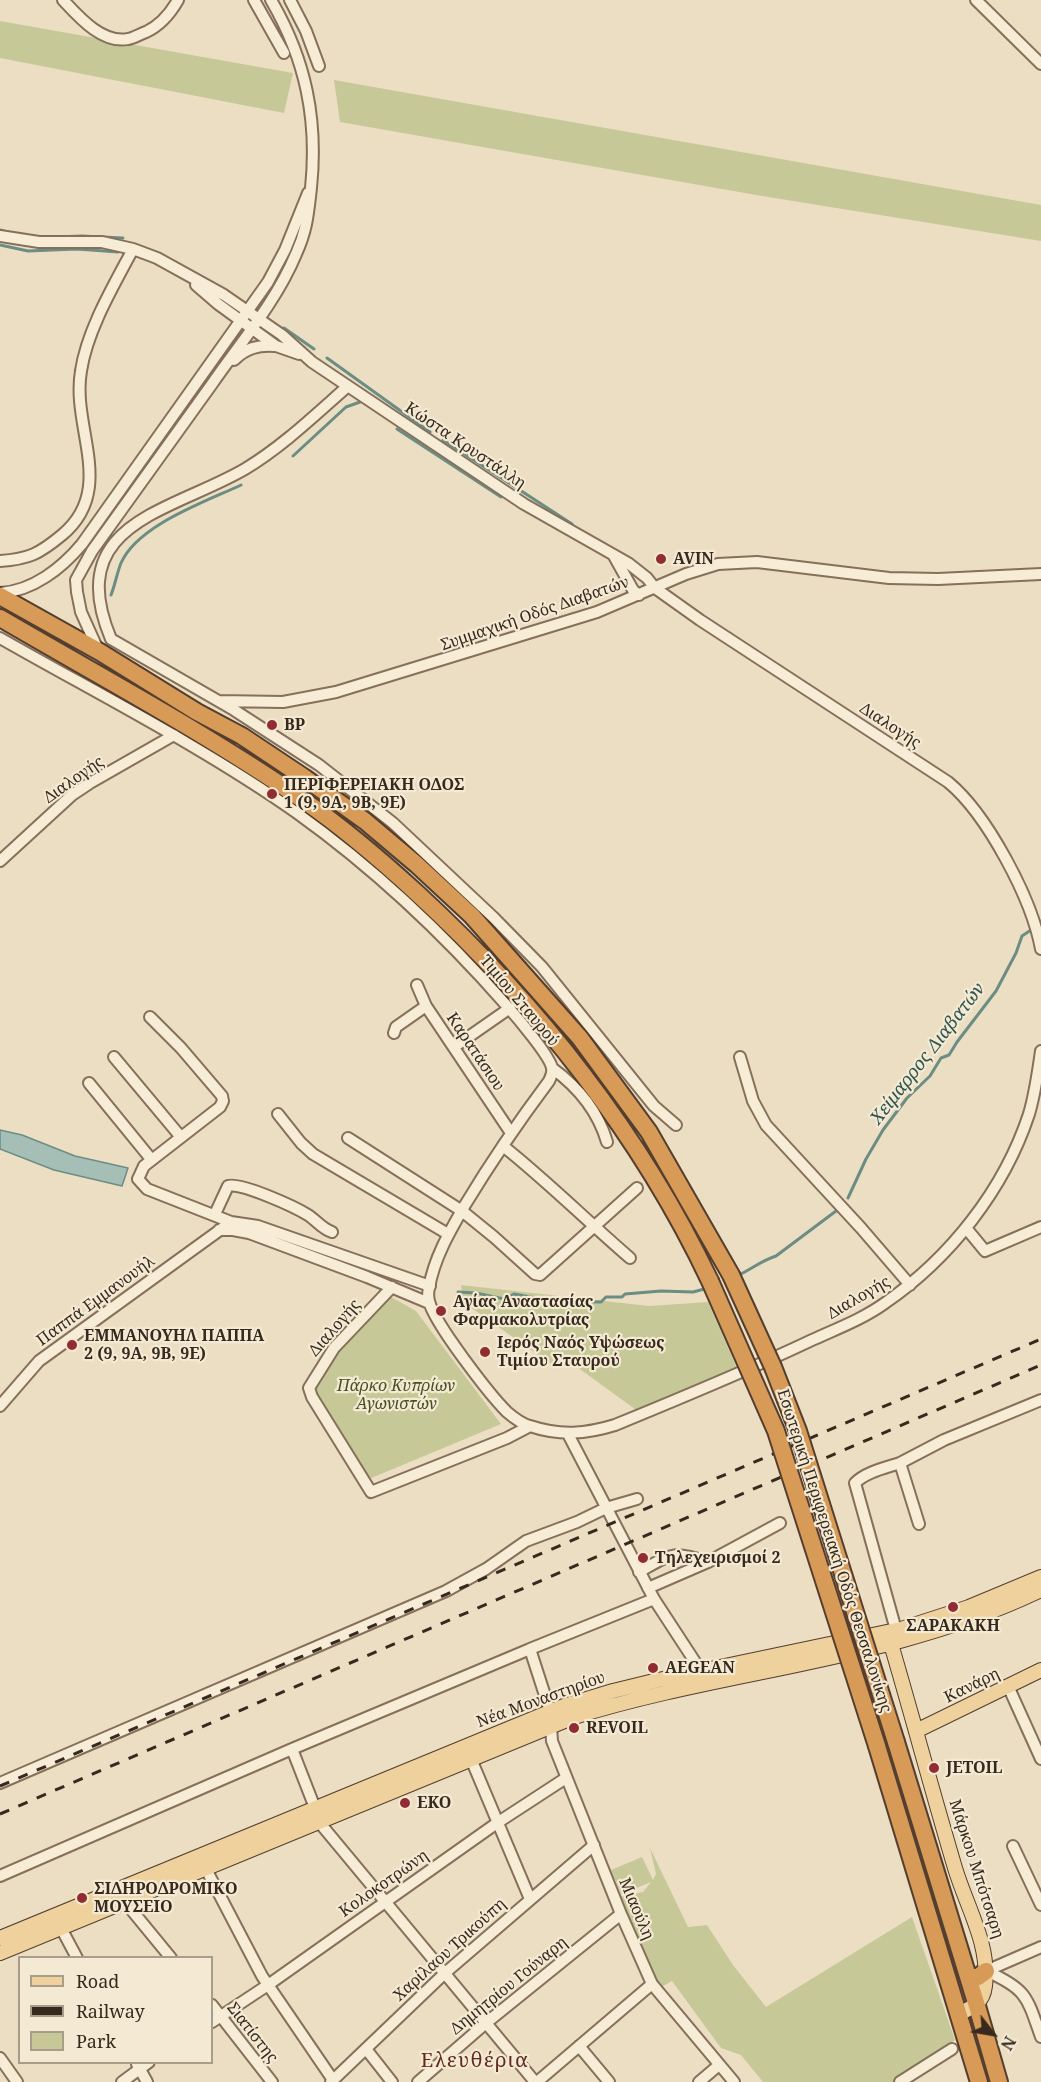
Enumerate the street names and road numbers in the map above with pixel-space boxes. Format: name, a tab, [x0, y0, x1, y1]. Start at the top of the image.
street label: Κώστα Κρυστάλλη	[401, 398, 529, 494]
street label: Συμμαχική Οδός Διαβατών	[438, 573, 632, 655]
street label: Διαλογής	[856, 699, 924, 753]
street label: Διαλογής	[40, 752, 108, 808]
street label: Τιμίου Σταυρού	[475, 952, 563, 1050]
street label: Καρατάσιου	[442, 1009, 508, 1095]
street label: Παππά Εμμανουήλ	[33, 1252, 159, 1350]
street label: Διαλογής	[824, 1272, 894, 1324]
street label: Διαλογής	[305, 1296, 365, 1360]
street label: Εσωτερική Περιφερειακή Οδός Θεσσαλονίκης	[773, 1387, 895, 1715]
street label: Κανάρη	[941, 1664, 1003, 1708]
street label: Νέα Μοναστηρίου	[474, 1668, 608, 1732]
street label: Μάρκου Μπότσαρη	[944, 1797, 1008, 1941]
street label: Κολοκοτρώνη	[336, 1846, 432, 1922]
street label: Μιαούλη	[614, 1875, 658, 1943]
street label: Χαρίλαου Τρικούπη	[390, 1895, 510, 2005]
street label: Δημητρίου Γούναρη	[447, 1933, 571, 2039]
street label: Σιατίστης	[222, 1999, 282, 2067]

